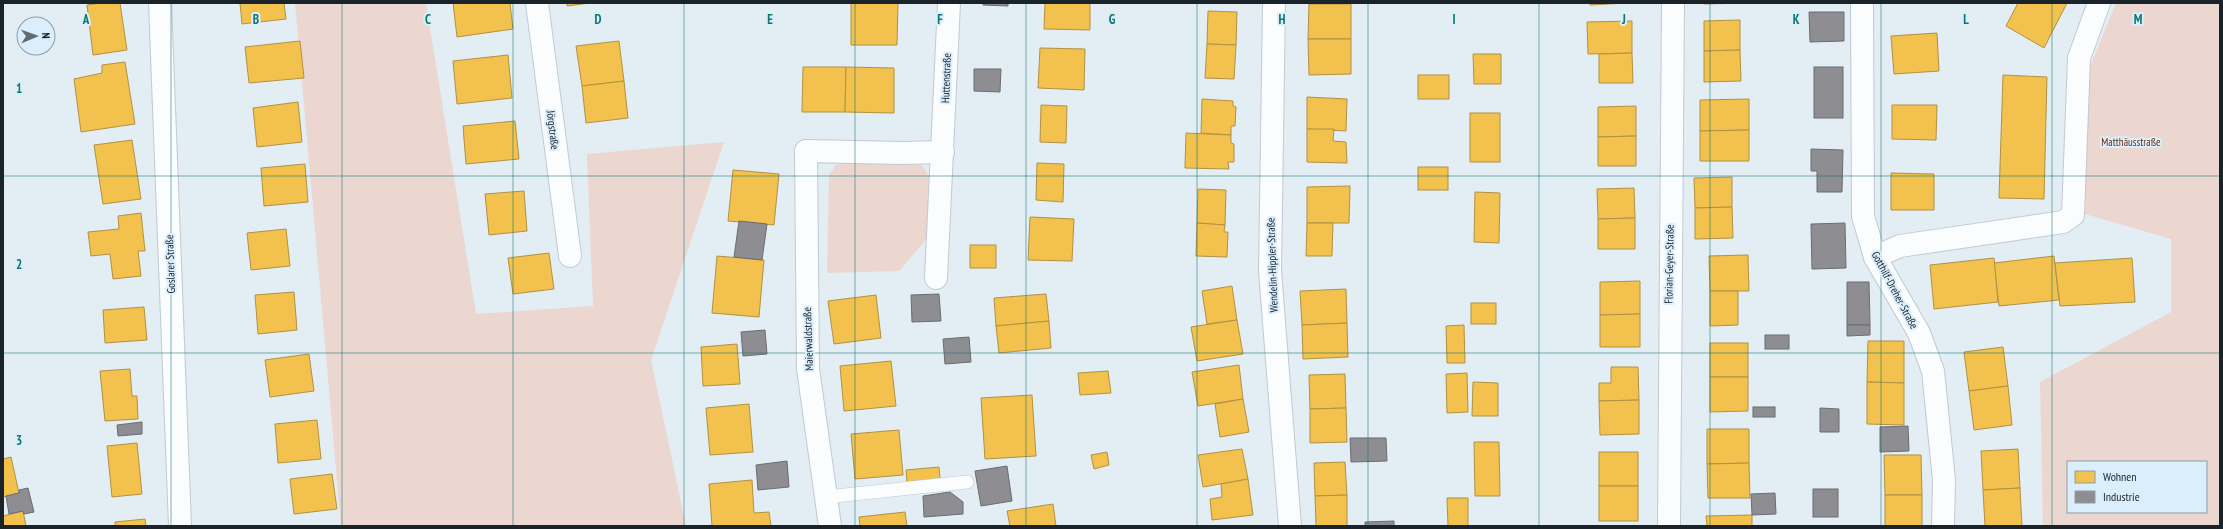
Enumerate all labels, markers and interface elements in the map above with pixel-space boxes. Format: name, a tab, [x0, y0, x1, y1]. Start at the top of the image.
text: A	[82, 11, 90, 28]
text: B	[253, 11, 259, 28]
text: C	[425, 11, 431, 28]
text: D	[595, 11, 602, 28]
text: E	[767, 11, 773, 28]
text: F	[937, 11, 943, 28]
text: G	[1109, 11, 1116, 28]
text: H	[1279, 11, 1286, 28]
text: I	[1452, 11, 1456, 28]
text: J	[1621, 11, 1626, 28]
text: K	[1793, 11, 1800, 28]
text: L	[1963, 11, 1969, 28]
text: M	[2134, 11, 2143, 28]
north arrow	[16, 16, 56, 56]
text: N	[39, 32, 53, 39]
street label: Huttenstraße	[938, 52, 954, 103]
text: 1	[16, 80, 22, 97]
street label: Jörgstraße	[544, 109, 562, 151]
park label: Matthäusstraße	[2101, 135, 2161, 149]
street label: Wendelin-Hippler-Straße	[1263, 217, 1281, 313]
street label: Florian-Geyer-Straße	[1661, 224, 1677, 304]
street label: Goslarer Straße	[162, 234, 178, 294]
street label: Gotthilf-Dreher-Straße	[1869, 249, 1922, 332]
text: 2	[16, 256, 22, 273]
street label: Maierwaldstraße	[800, 307, 816, 371]
text: 3	[16, 432, 22, 449]
legend	[2067, 461, 2207, 513]
text: Wohnen	[2103, 469, 2137, 484]
text: Industrie	[2103, 489, 2140, 504]

